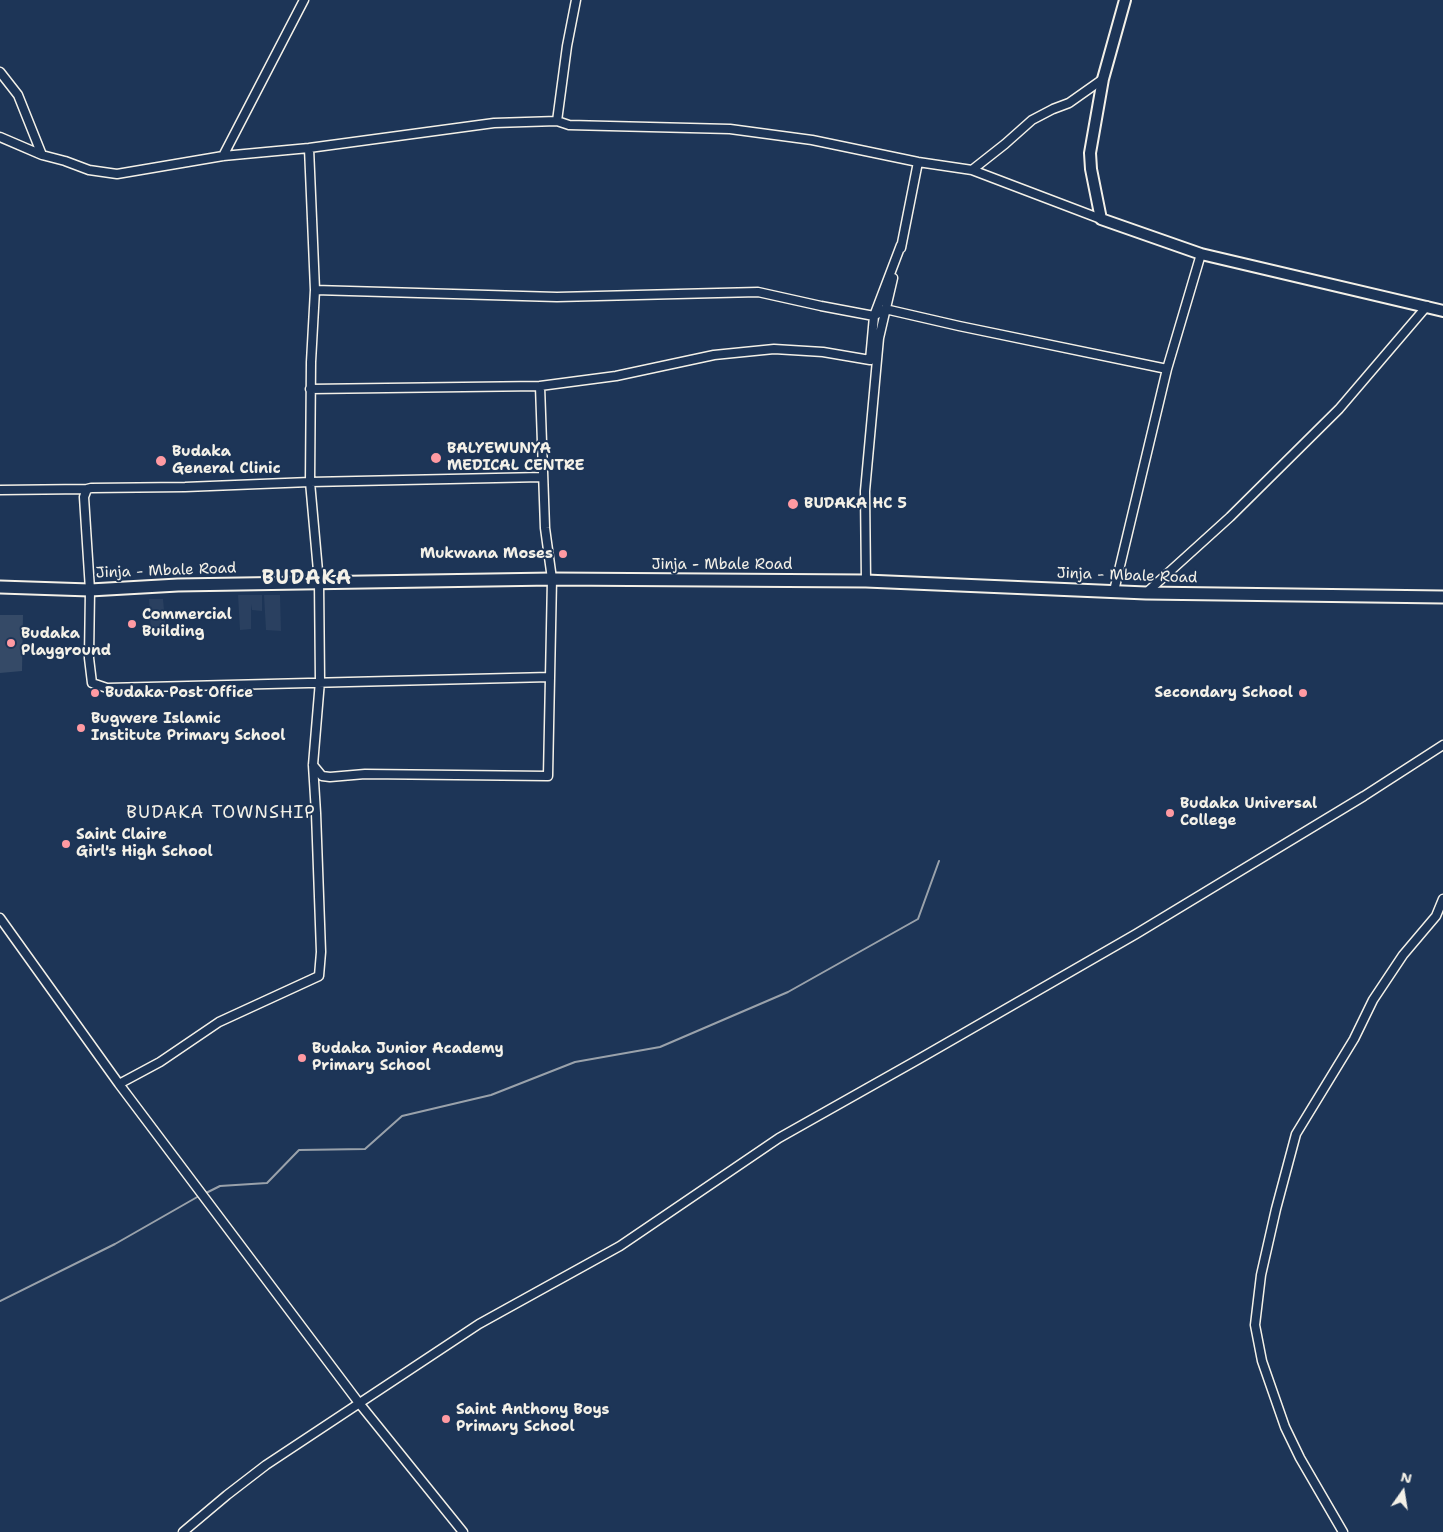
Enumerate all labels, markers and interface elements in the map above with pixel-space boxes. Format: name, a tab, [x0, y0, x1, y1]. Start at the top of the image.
place label: BALYEWUNYA MEDICAL CENTRE	[447, 440, 584, 475]
place label: Budaka General Clinic	[172, 443, 281, 478]
marker: BALYEWUNYA MEDICAL CENTRE	[429, 451, 443, 465]
marker: Budaka General Clinic	[154, 454, 168, 468]
place label: BUDAKA HC 5	[804, 495, 907, 513]
marker: BUDAKA HC 5	[786, 497, 800, 511]
place label: Mukwana Moses	[420, 545, 553, 563]
marker: Mukwana Moses	[557, 548, 569, 560]
street label: Jinja - Mbale Road	[652, 556, 792, 574]
street label: Jinja - Mbale Road	[95, 560, 237, 582]
street label: Jinja - Mbale Road	[1056, 565, 1198, 587]
district label: BUDAKA	[261, 567, 353, 591]
place label: Commercial Building	[142, 606, 232, 641]
marker: Commercial Building	[126, 618, 138, 630]
place label: Budaka Playground	[21, 625, 111, 660]
marker: Budaka Playground	[5, 637, 17, 649]
place label: Budaka Post Office	[105, 684, 253, 702]
place label: Secondary School	[1154, 684, 1293, 702]
marker: Budaka Post Office	[89, 687, 101, 699]
marker: Secondary School	[1297, 687, 1309, 699]
place label: Bugwere Islamic Institute Primary School	[91, 710, 285, 745]
marker: Bugwere Islamic Institute Primary School	[75, 722, 87, 734]
place label: Budaka Universal College	[1180, 795, 1317, 830]
district label: BUDAKA TOWNSHIP	[124, 802, 318, 824]
marker: Budaka Universal College	[1164, 807, 1176, 819]
place label: Saint Claire Girl's High School	[76, 826, 213, 861]
marker: Saint Claire Girl's High School	[60, 838, 72, 850]
place label: Budaka Junior Academy Primary School	[312, 1040, 504, 1075]
marker: Budaka Junior Academy Primary School	[296, 1052, 308, 1064]
place label: Saint Anthony Boys Primary School	[456, 1401, 610, 1436]
marker: Saint Anthony Boys Primary School	[440, 1413, 452, 1425]
north arrow	[1378, 1467, 1428, 1517]
text: N	[1399, 1467, 1414, 1487]

